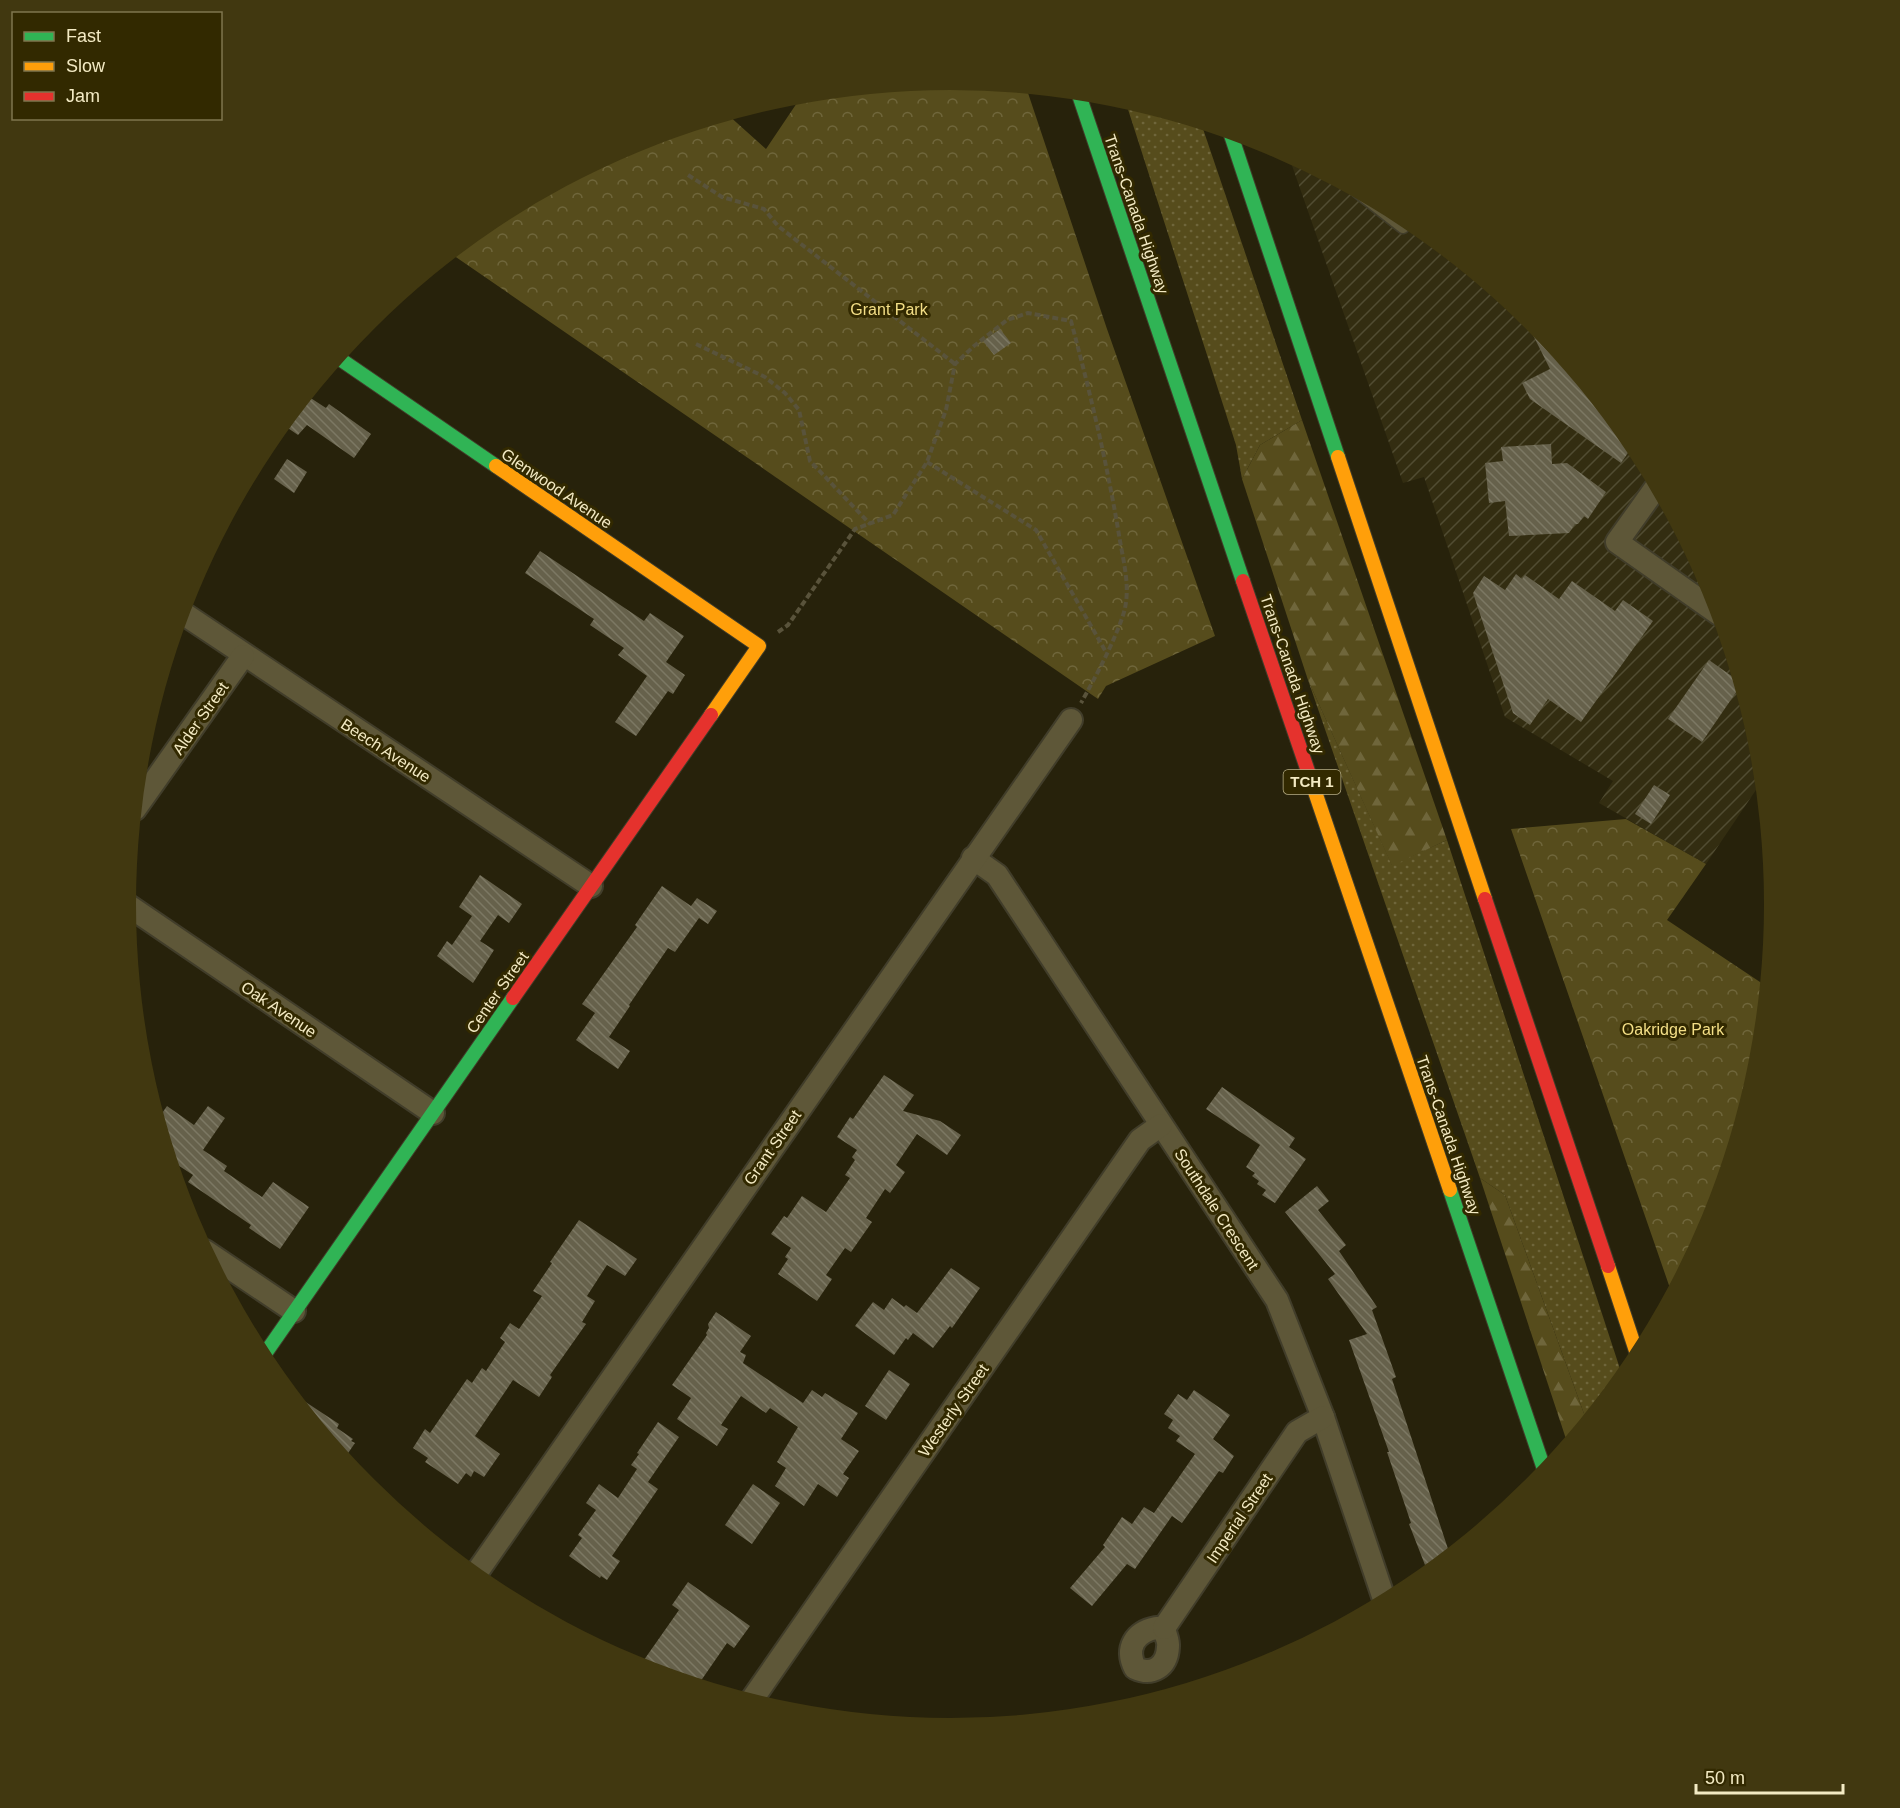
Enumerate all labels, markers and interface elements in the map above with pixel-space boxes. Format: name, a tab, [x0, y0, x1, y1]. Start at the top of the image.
legend	[12, 12, 222, 120]
text: Fast	[66, 26, 101, 46]
text: Slow	[66, 56, 106, 76]
text: Jam	[66, 86, 100, 106]
street label: Trans-Canada Highway	[1101, 132, 1172, 296]
park label: Grant Park	[850, 301, 929, 318]
street label: Glenwood Avenue	[498, 445, 615, 532]
street label: Trans-Canada Highway	[1257, 592, 1328, 756]
street label: Alder Street	[169, 678, 232, 758]
street label: Beech Avenue	[338, 715, 434, 786]
road number: TCH 1	[1284, 770, 1340, 794]
street label: Center Street	[463, 948, 532, 1036]
street label: Oak Avenue	[238, 978, 320, 1041]
park label: Oakridge Park	[1622, 1021, 1725, 1038]
street label: Trans-Canada Highway	[1413, 1053, 1484, 1217]
street label: Grant Street	[740, 1106, 805, 1188]
street label: Southdale Crescent	[1171, 1146, 1262, 1273]
street label: Westerly Street	[915, 1360, 992, 1460]
street label: Imperial Street	[1203, 1470, 1276, 1566]
scale bar	[1696, 1757, 1843, 1795]
text: 50 m	[1705, 1768, 1745, 1788]

